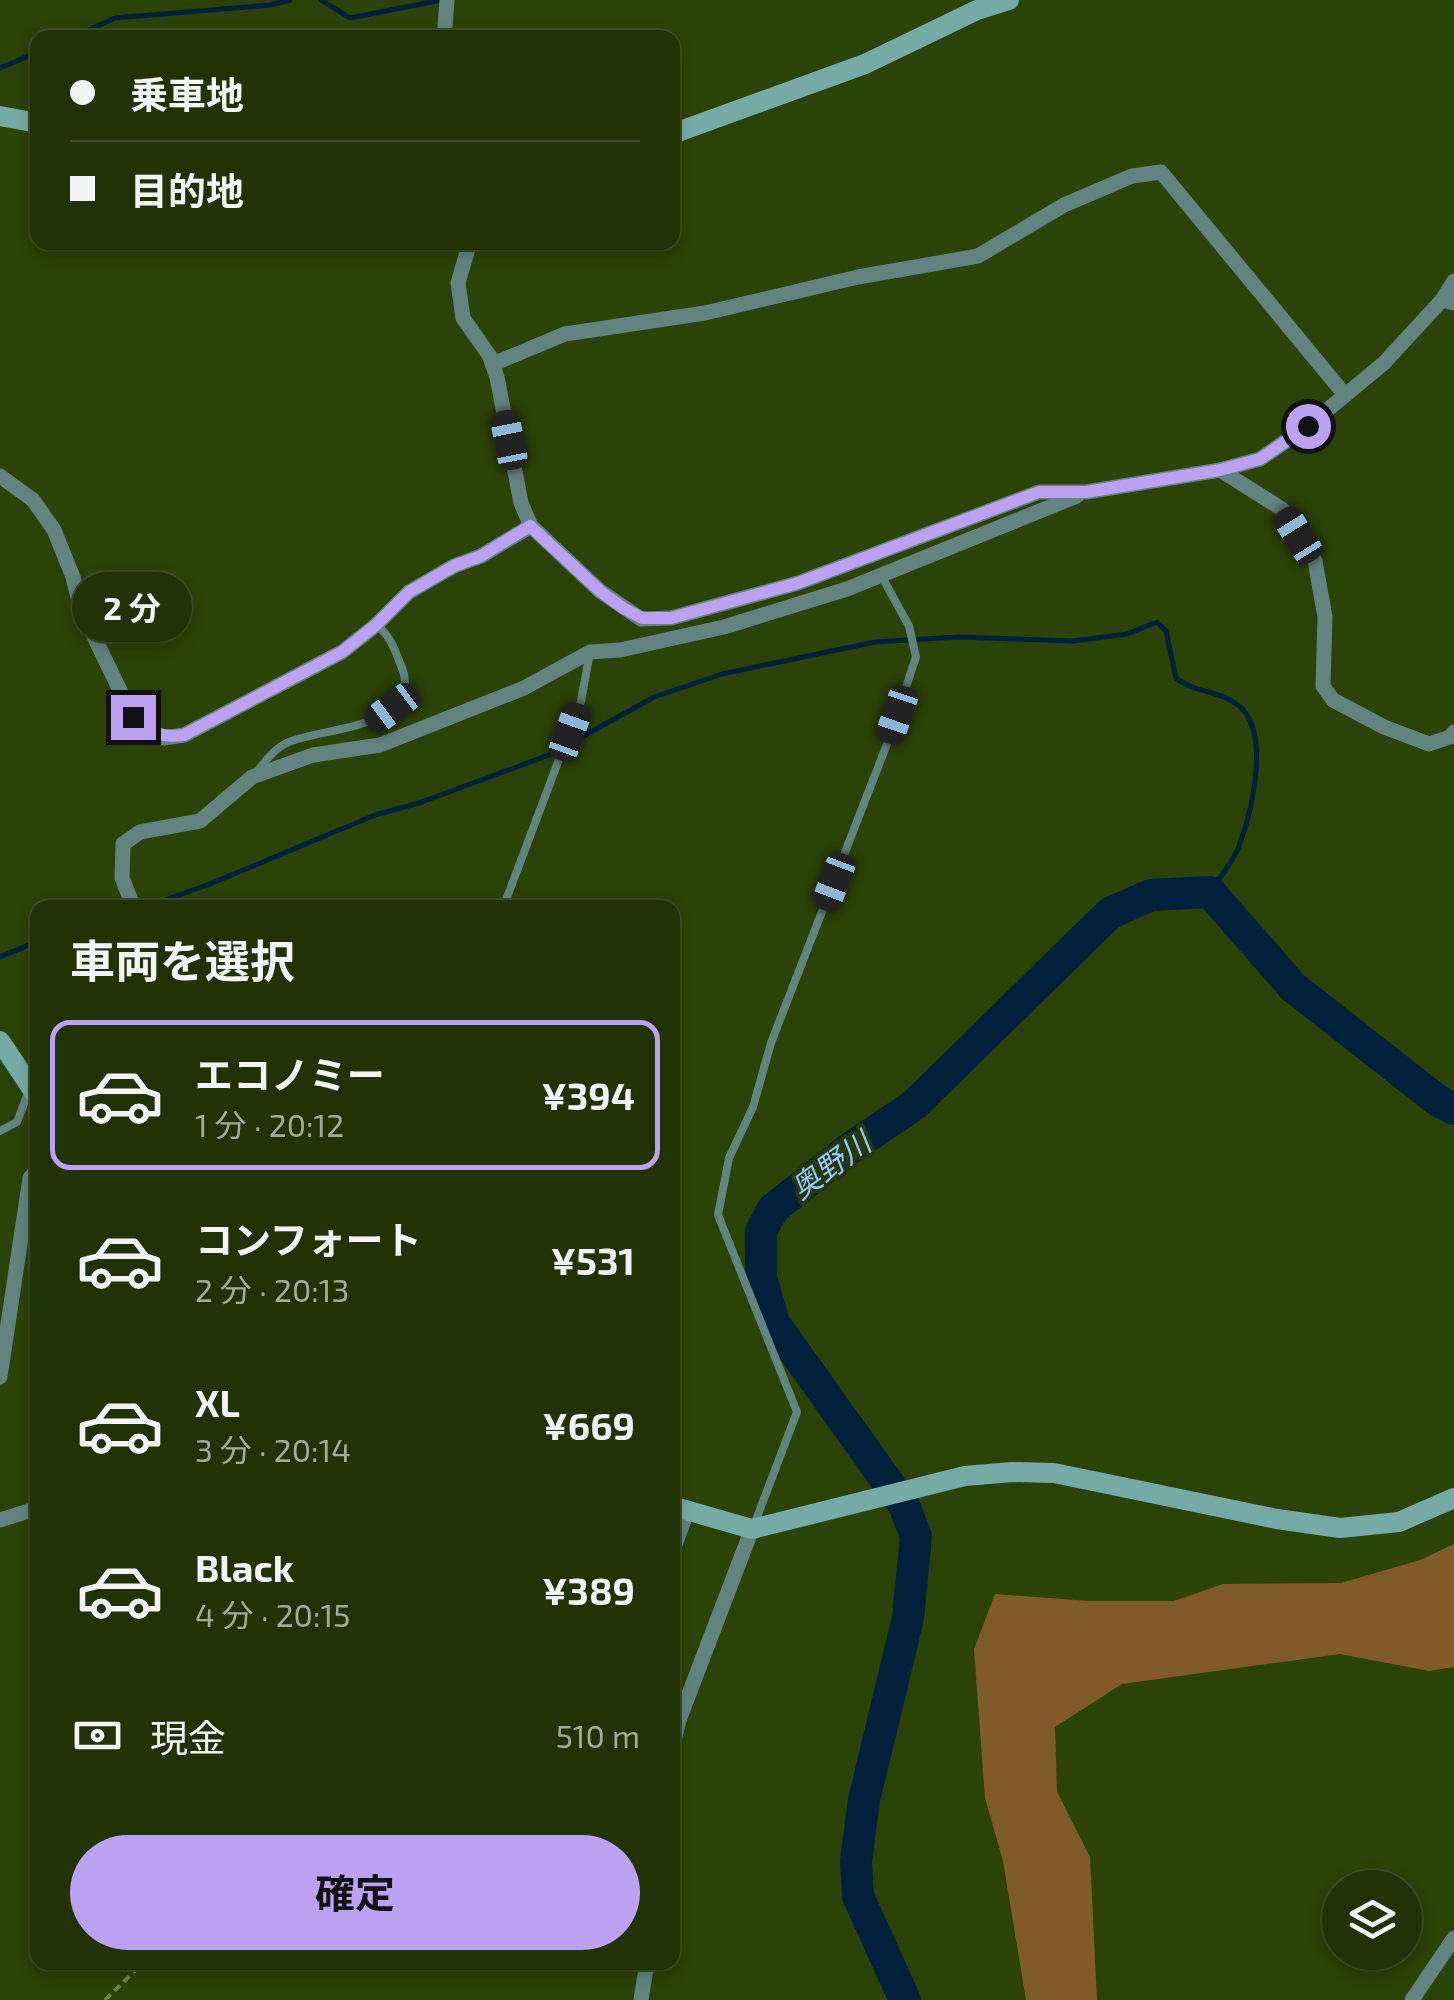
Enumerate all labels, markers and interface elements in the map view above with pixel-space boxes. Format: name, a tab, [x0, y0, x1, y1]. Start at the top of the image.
text: 乗車地	[130, 71, 244, 117]
text: 目的地	[130, 167, 244, 213]
route start	[1286, 404, 1331, 449]
car	[489, 408, 529, 472]
car	[1269, 502, 1327, 568]
callout: 2 分	[73, 572, 193, 642]
text: 2 分	[103, 588, 161, 626]
car	[359, 678, 425, 738]
car	[873, 682, 921, 748]
route end	[111, 695, 156, 740]
car	[546, 699, 594, 765]
car	[809, 849, 859, 915]
text: 車両を選択	[70, 933, 295, 987]
icon: car	[75, 1050, 165, 1140]
text: エコノミー	[195, 1051, 385, 1097]
text: ¥394	[542, 1072, 635, 1118]
text: 1 分 · 20:12	[195, 1105, 344, 1143]
water label: 奥野川	[783, 1122, 879, 1205]
icon: car	[75, 1215, 165, 1305]
text: コンフォート	[195, 1216, 422, 1262]
text: ¥531	[551, 1237, 635, 1283]
text: 2 分 · 20:13	[195, 1270, 349, 1308]
text: XL	[195, 1379, 240, 1425]
icon: car	[75, 1380, 165, 1470]
text: ¥669	[543, 1402, 635, 1448]
text: 3 分 · 20:14	[195, 1430, 351, 1468]
text: Black	[195, 1544, 294, 1590]
icon: car	[75, 1545, 165, 1635]
text: ¥389	[542, 1567, 635, 1613]
text: 4 分 · 20:15	[195, 1595, 350, 1633]
icon: cash	[70, 1708, 125, 1763]
text: 現金	[150, 1714, 226, 1760]
text: 510 m	[556, 1716, 640, 1754]
button: 確定	[70, 1835, 640, 1950]
map controls	[1322, 1870, 1422, 1970]
button: layers	[1322, 1870, 1422, 1970]

